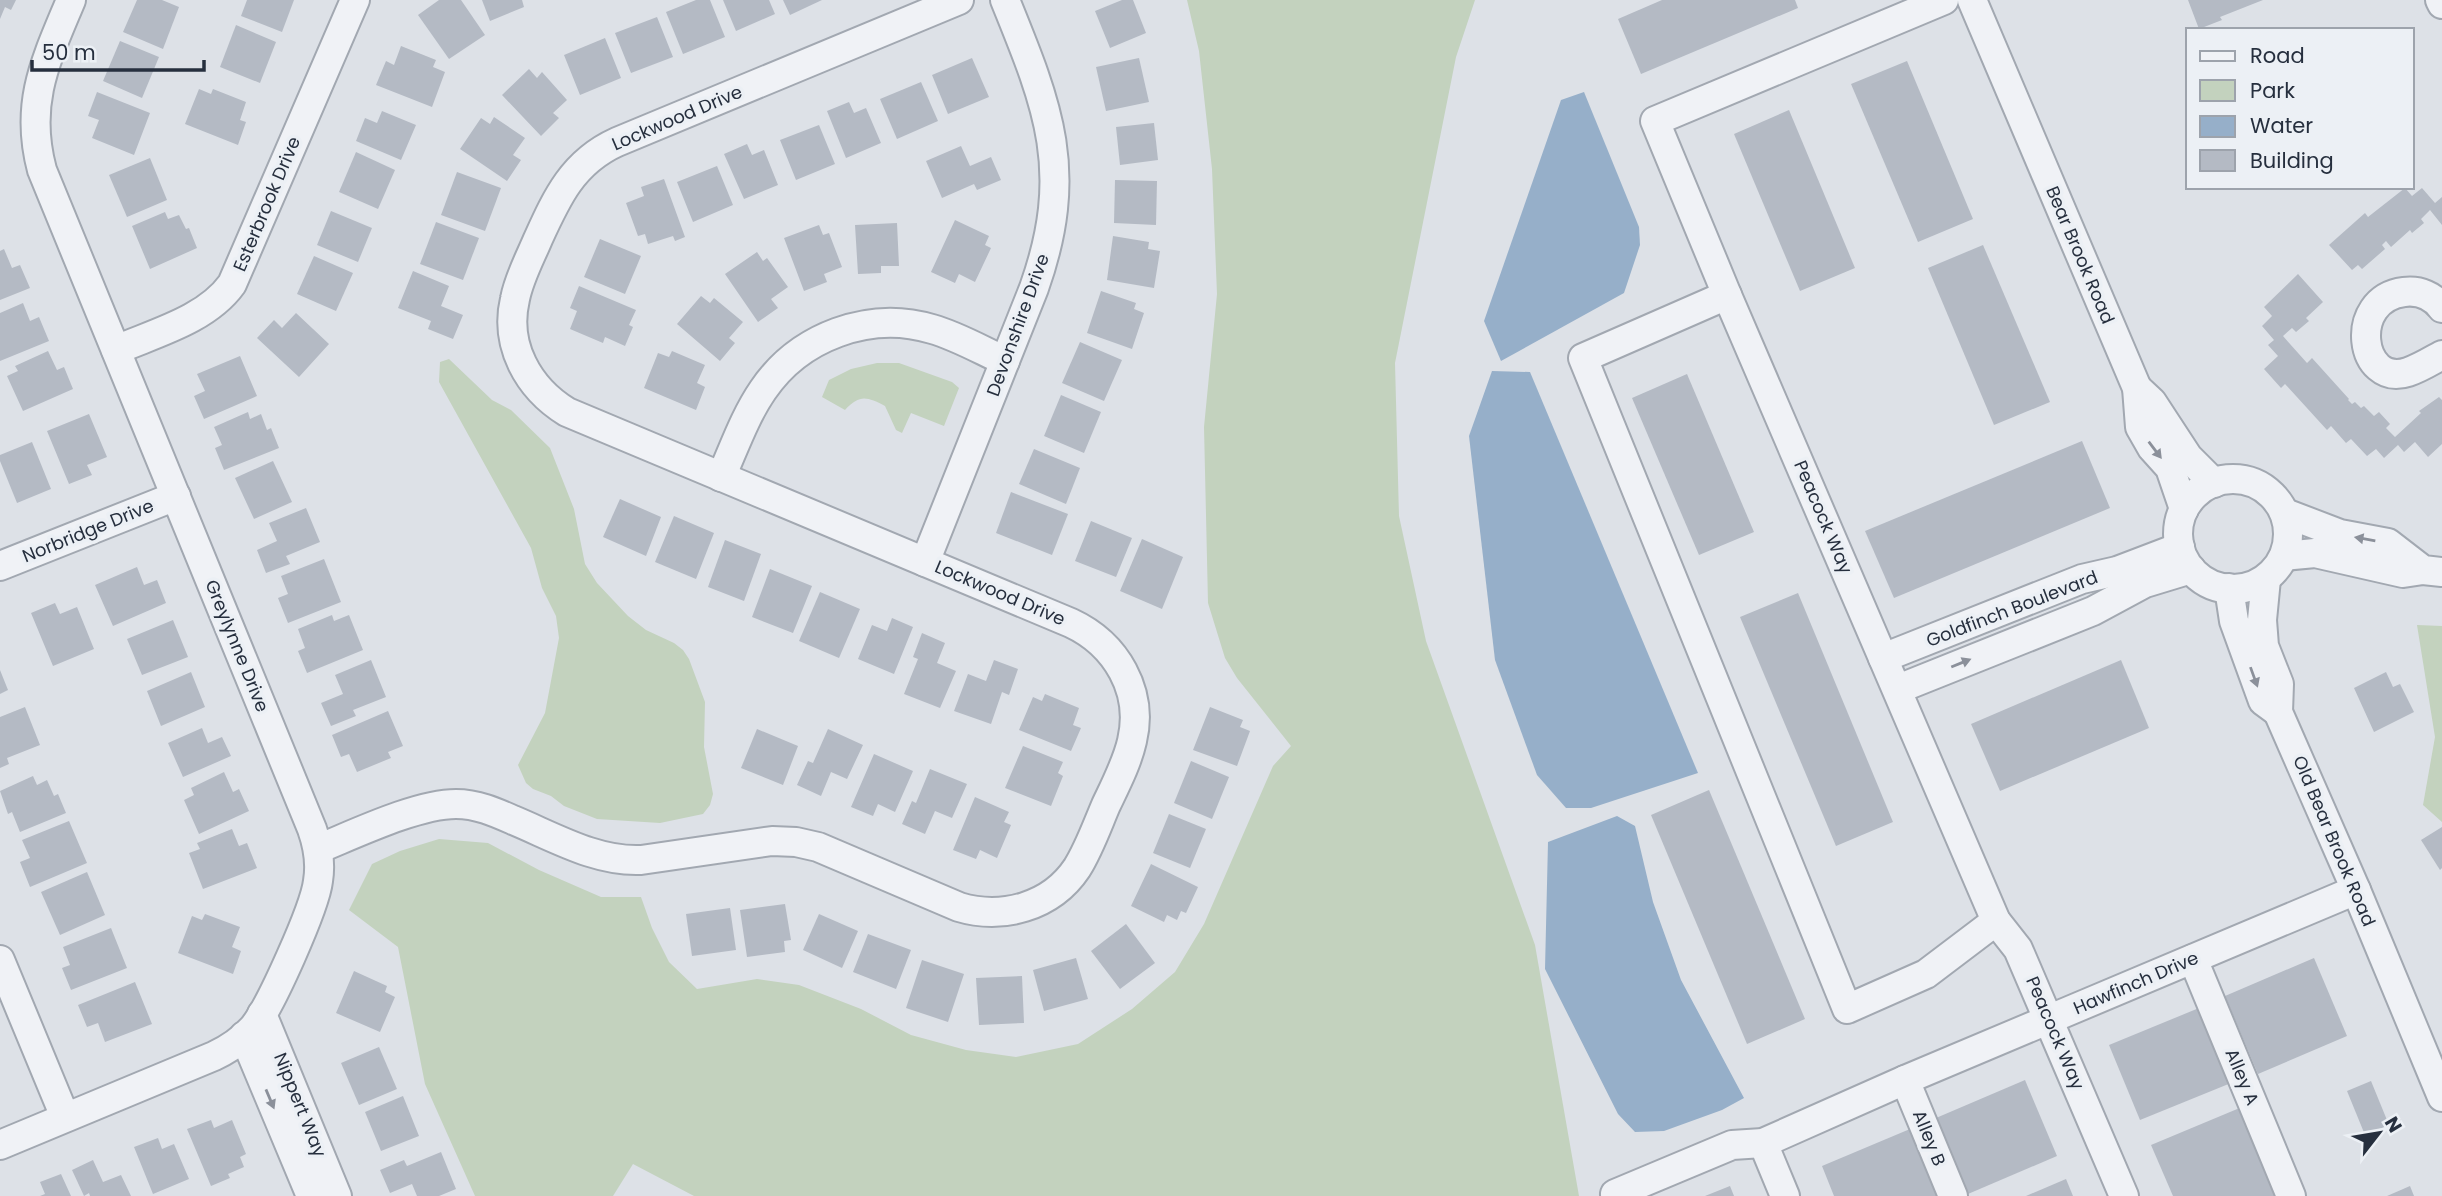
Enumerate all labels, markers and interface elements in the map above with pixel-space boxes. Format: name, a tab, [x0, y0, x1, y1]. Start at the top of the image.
scale bar	[32, 28, 203, 72]
legend	[2186, 28, 2414, 189]
text: 50 m	[42, 38, 96, 67]
text: Road	[2250, 41, 2305, 70]
text: Park	[2250, 76, 2295, 105]
street label: Lockwood Drive	[608, 79, 746, 156]
text: Water	[2250, 111, 2313, 140]
street label: Esterbrook Drive	[227, 133, 306, 275]
text: Building	[2250, 146, 2334, 175]
street label: Bear Brook Road	[2040, 182, 2121, 328]
street label: Devonshire Drive	[980, 250, 1055, 400]
one-way arrow	[2148, 440, 2162, 459]
street label: Peacock Way	[1788, 456, 1859, 577]
street label: Norbridge Drive	[18, 493, 157, 568]
one-way arrow	[2354, 533, 2376, 544]
street label: Lockwood Drive	[931, 554, 1069, 631]
street label: Goldfinch Boulevard	[1922, 564, 2101, 653]
street label: Greylynne Drive	[200, 576, 275, 716]
one-way arrow	[1950, 658, 1971, 669]
one-way arrow	[2249, 667, 2260, 688]
street label: Old Bear Brook Road	[2287, 752, 2382, 930]
street label: Hawfinch Drive	[2069, 945, 2202, 1020]
street label: Peacock Way	[2020, 972, 2091, 1093]
street label: Alley A	[2219, 1045, 2266, 1109]
street label: Nippert Way	[268, 1049, 333, 1161]
one-way arrow	[265, 1089, 276, 1110]
north arrow	[2344, 1098, 2414, 1168]
street label: Alley B	[1907, 1106, 1952, 1169]
text: N	[2378, 1111, 2408, 1138]

